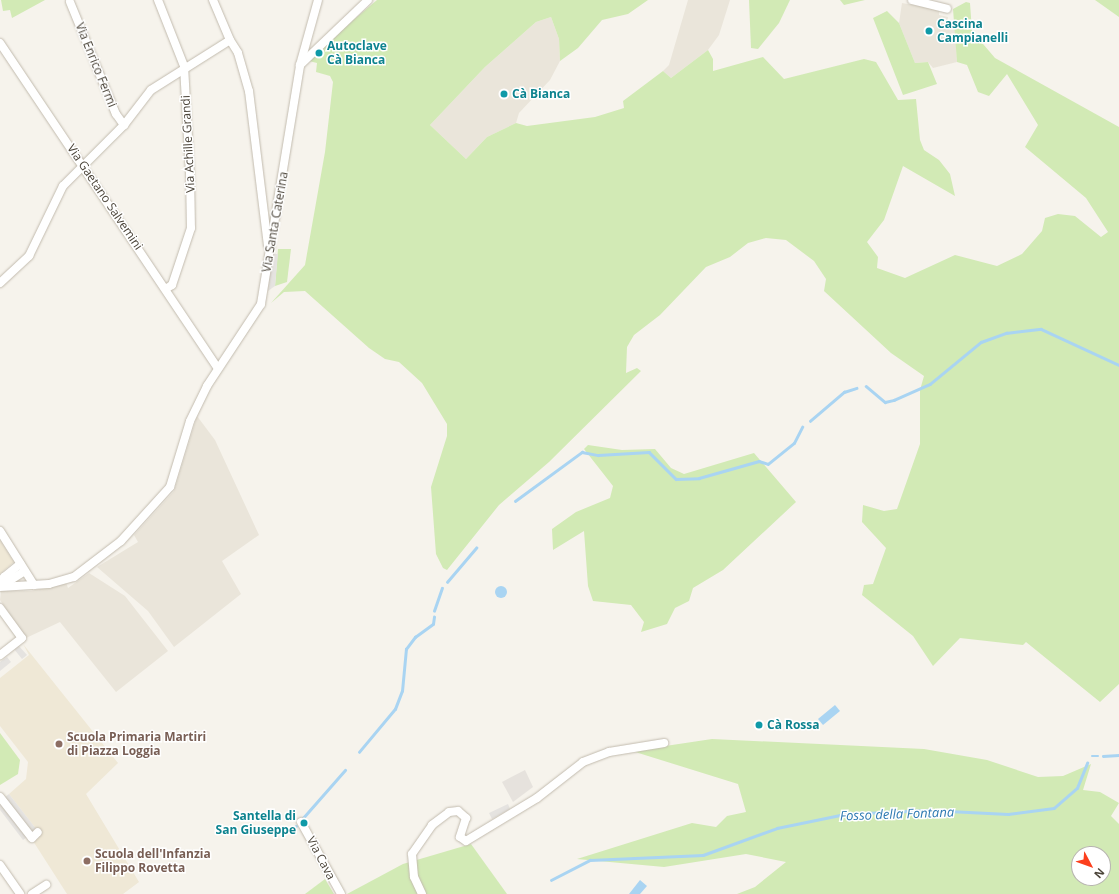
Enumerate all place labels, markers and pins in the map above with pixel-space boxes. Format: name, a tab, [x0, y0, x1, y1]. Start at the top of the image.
place label: Cascina Campianelli	[937, 17, 1008, 45]
marker: Cascina Campianelli	[924, 26, 934, 36]
place label: Autoclave Cà Bianca	[327, 39, 387, 67]
marker: Autoclave Cà Bianca	[314, 48, 324, 58]
place label: Cà Bianca	[512, 87, 570, 101]
marker: Cà Bianca	[499, 89, 509, 99]
place label: Cà Rossa	[767, 718, 820, 732]
marker: Cà Rossa	[754, 720, 764, 730]
place label: Scuola Primaria Martiri di Piazza Loggia	[67, 730, 206, 758]
marker: Scuola Primaria Martiri di Piazza Loggia	[54, 739, 64, 749]
place label: Santella di San Giuseppe	[216, 809, 296, 837]
marker: Santella di San Giuseppe	[299, 818, 309, 828]
place label: Scuola dell'Infanzia Filippo Rovetta	[95, 847, 211, 875]
marker: Scuola dell'Infanzia Filippo Rovetta	[82, 856, 92, 866]

